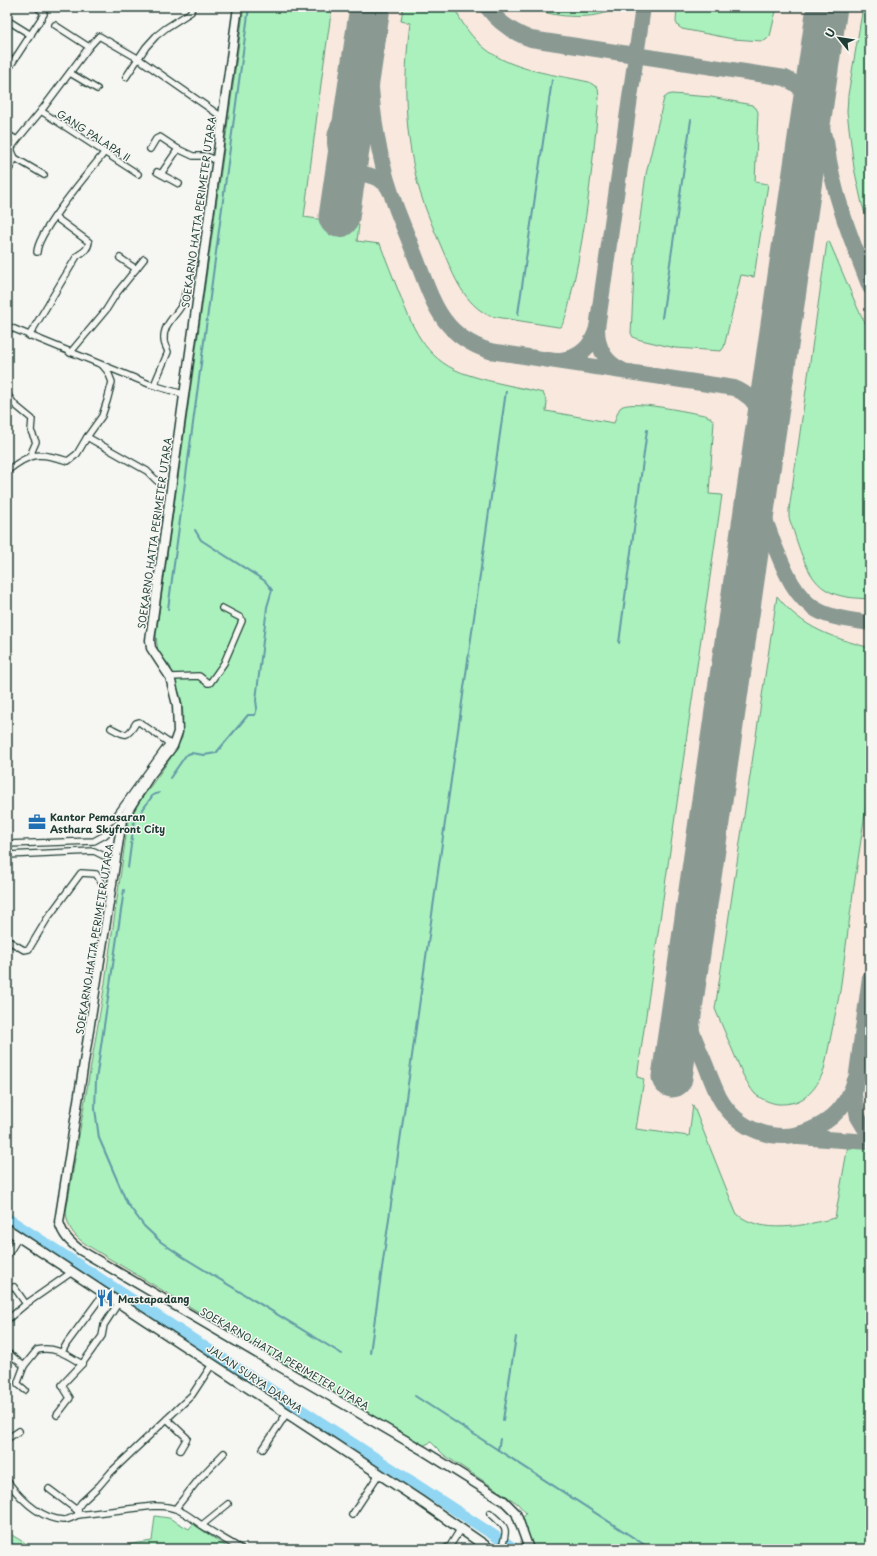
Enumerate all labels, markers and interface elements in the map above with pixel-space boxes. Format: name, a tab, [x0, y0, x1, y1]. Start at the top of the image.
north arrow	[819, 18, 859, 58]
text: U	[820, 25, 839, 41]
street label: GANG PALAPA II	[54, 106, 134, 164]
street label: SOEKARNO HATTA PERIMETER UTARA	[177, 115, 219, 309]
street label: SOEKARNO HATTA PERIMETER UTARA	[133, 436, 175, 630]
place label: Kantor Pemasaran Asthara Skyfront City	[50, 809, 165, 837]
office icon: Kantor Pemasaran Asthara Skyfront City	[27, 812, 47, 832]
street label: SOEKARNO HATTA PERIMETER UTARA	[71, 842, 117, 1036]
restaurant icon: Mastapadang	[95, 1288, 115, 1308]
place label: Mastapadang	[118, 1291, 189, 1306]
street label: SOEKARNO HATTA PERIMETER UTARA	[198, 1303, 373, 1413]
street label: JALAN SURYA DARMA	[204, 1340, 306, 1416]

